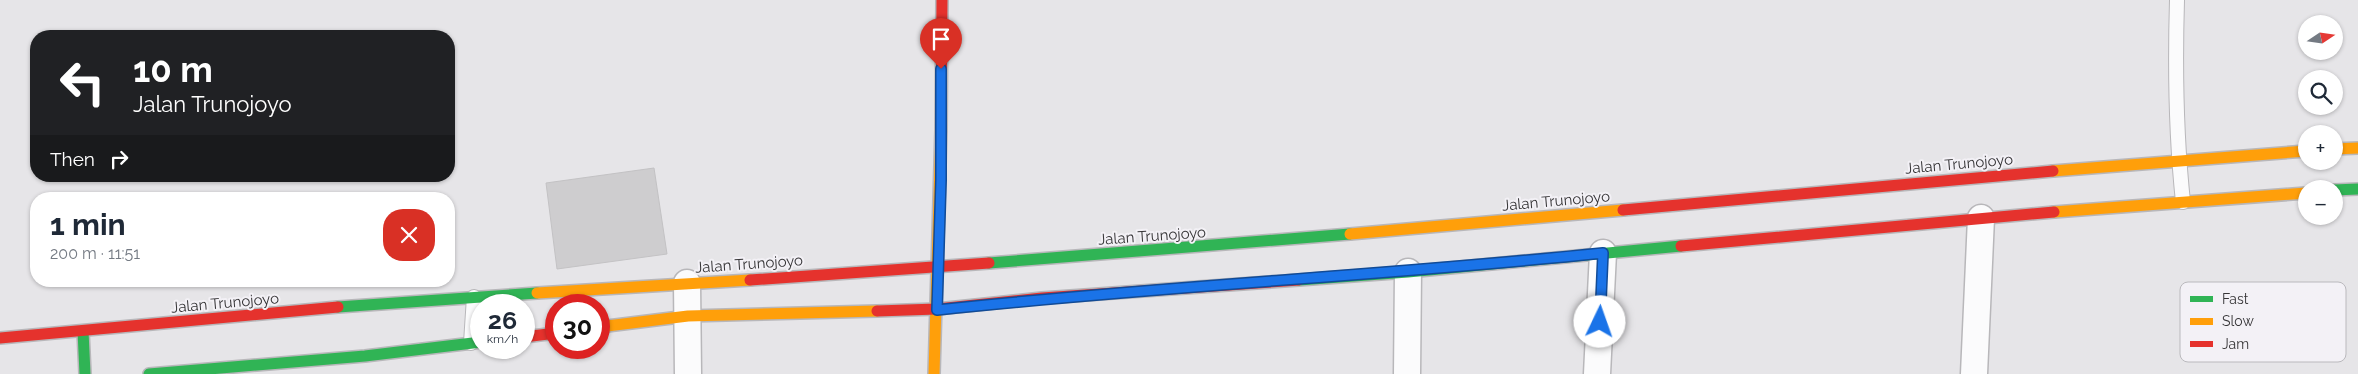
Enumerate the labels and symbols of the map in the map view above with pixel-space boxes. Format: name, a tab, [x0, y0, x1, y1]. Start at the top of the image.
north arrow	[2298, 15, 2342, 60]
pin	[920, 18, 962, 69]
street label: Jalan Trunojoyo	[1904, 150, 2014, 178]
street label: Jalan Trunojoyo	[1501, 187, 1611, 215]
street label: Jalan Trunojoyo	[1097, 223, 1207, 249]
street label: Jalan Trunojoyo	[694, 251, 804, 277]
legend	[2180, 282, 2346, 362]
street label: Jalan Trunojoyo	[170, 289, 280, 317]
text: Fast	[2222, 291, 2249, 307]
speed limit sign: 30	[545, 294, 610, 359]
position arrow	[1573, 295, 1625, 347]
text: Slow	[2222, 313, 2254, 329]
text: Jam	[2222, 336, 2249, 352]

